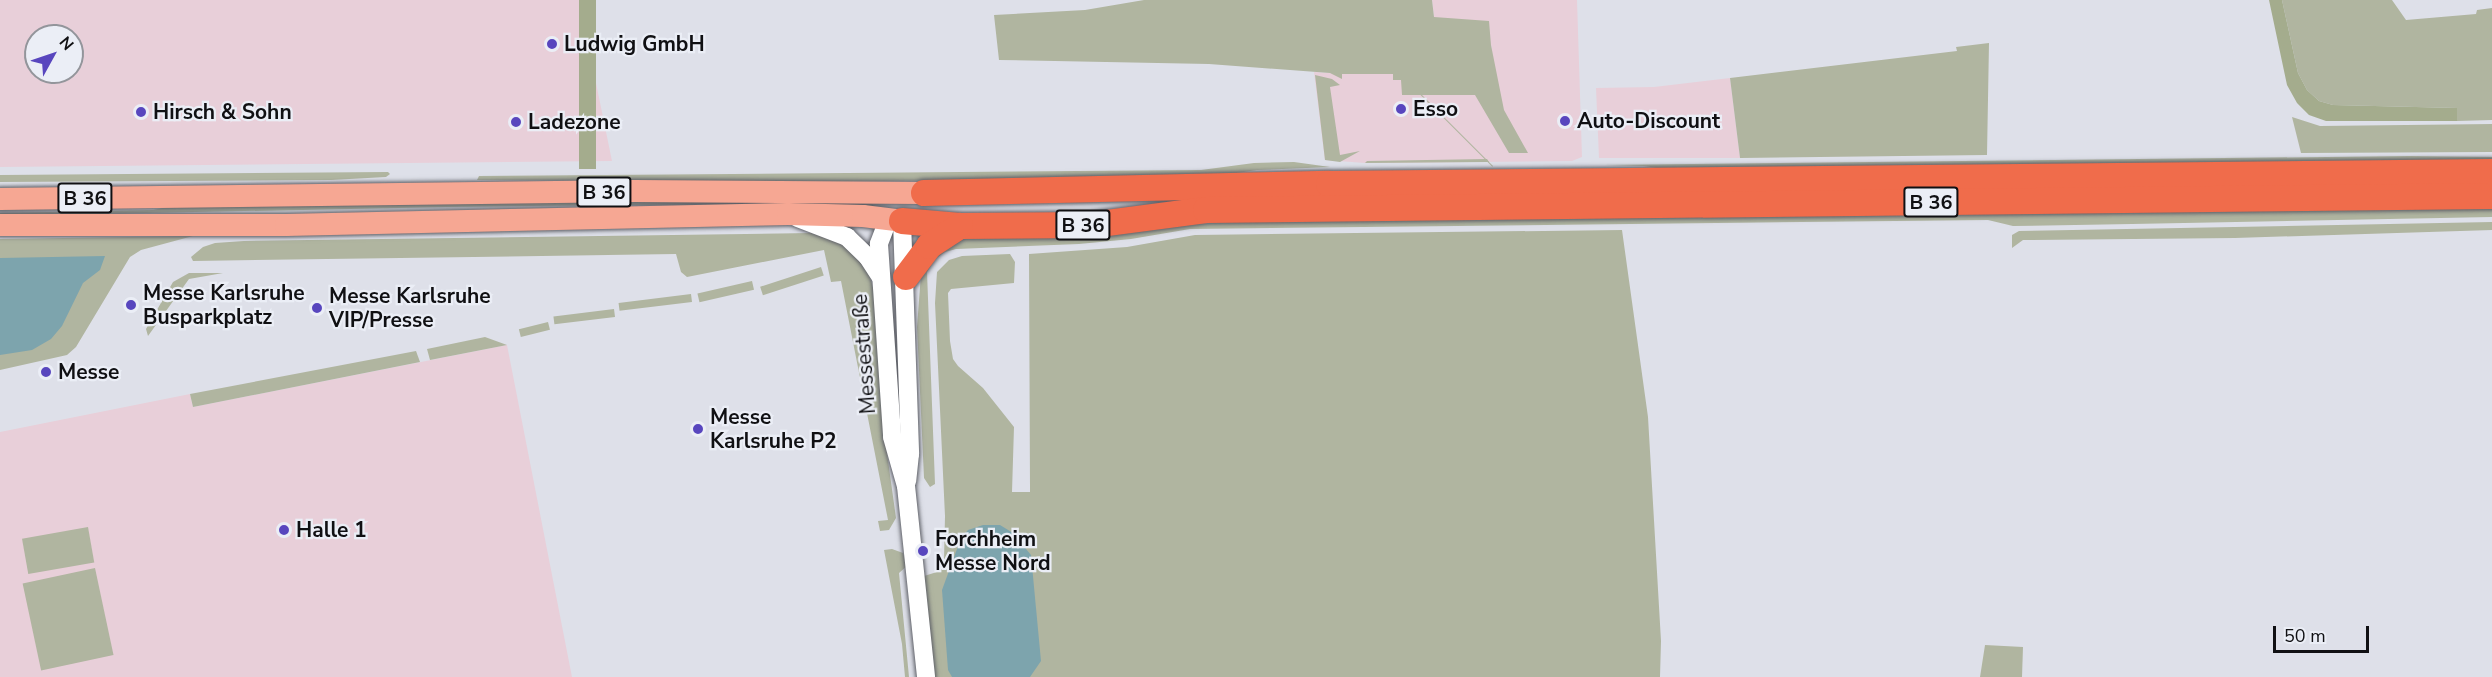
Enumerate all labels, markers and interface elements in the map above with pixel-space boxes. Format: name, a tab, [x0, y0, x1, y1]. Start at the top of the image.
north arrow	[24, 24, 84, 84]
place label: Ludwig GmbH	[564, 31, 705, 57]
text: N	[54, 32, 79, 55]
marker: Ludwig GmbH	[545, 37, 559, 51]
place label: Esso	[1413, 96, 1458, 122]
place label: Hirsch & Sohn	[153, 99, 292, 125]
marker: Esso	[1394, 102, 1408, 116]
marker: Hirsch & Sohn	[134, 105, 148, 119]
place label: Auto-Discount	[1577, 108, 1720, 134]
place label: Ladezone	[528, 109, 621, 135]
marker: Auto-Discount	[1558, 114, 1572, 128]
marker: Ladezone	[509, 115, 523, 129]
road number: B 36	[576, 175, 632, 209]
road number: B 36	[56, 181, 113, 215]
road number: B 36	[1902, 185, 1960, 219]
road number: B 36	[1054, 208, 1112, 242]
place label: Messe Karlsruhe Busparkplatz	[143, 280, 305, 330]
place label: Messe Karlsruhe VIP/Presse	[329, 283, 491, 333]
street label: Messestraße	[847, 293, 881, 415]
marker: Messe Karlsruhe Busparkplatz	[124, 298, 138, 312]
marker: Messe Karlsruhe VIP/Presse	[310, 301, 324, 315]
place label: Messe	[58, 359, 119, 385]
marker: Messe	[39, 365, 53, 379]
place label: Messe Karlsruhe P2	[710, 404, 837, 454]
marker: Messe Karlsruhe P2	[691, 422, 705, 436]
place label: Halle 1	[296, 517, 367, 543]
marker: Halle 1	[277, 523, 291, 537]
place label: Forchheim Messe Nord	[935, 526, 1051, 576]
marker: Forchheim Messe Nord	[916, 544, 930, 558]
scale bar	[2276, 614, 2372, 652]
text: 50 m	[2284, 624, 2326, 648]

